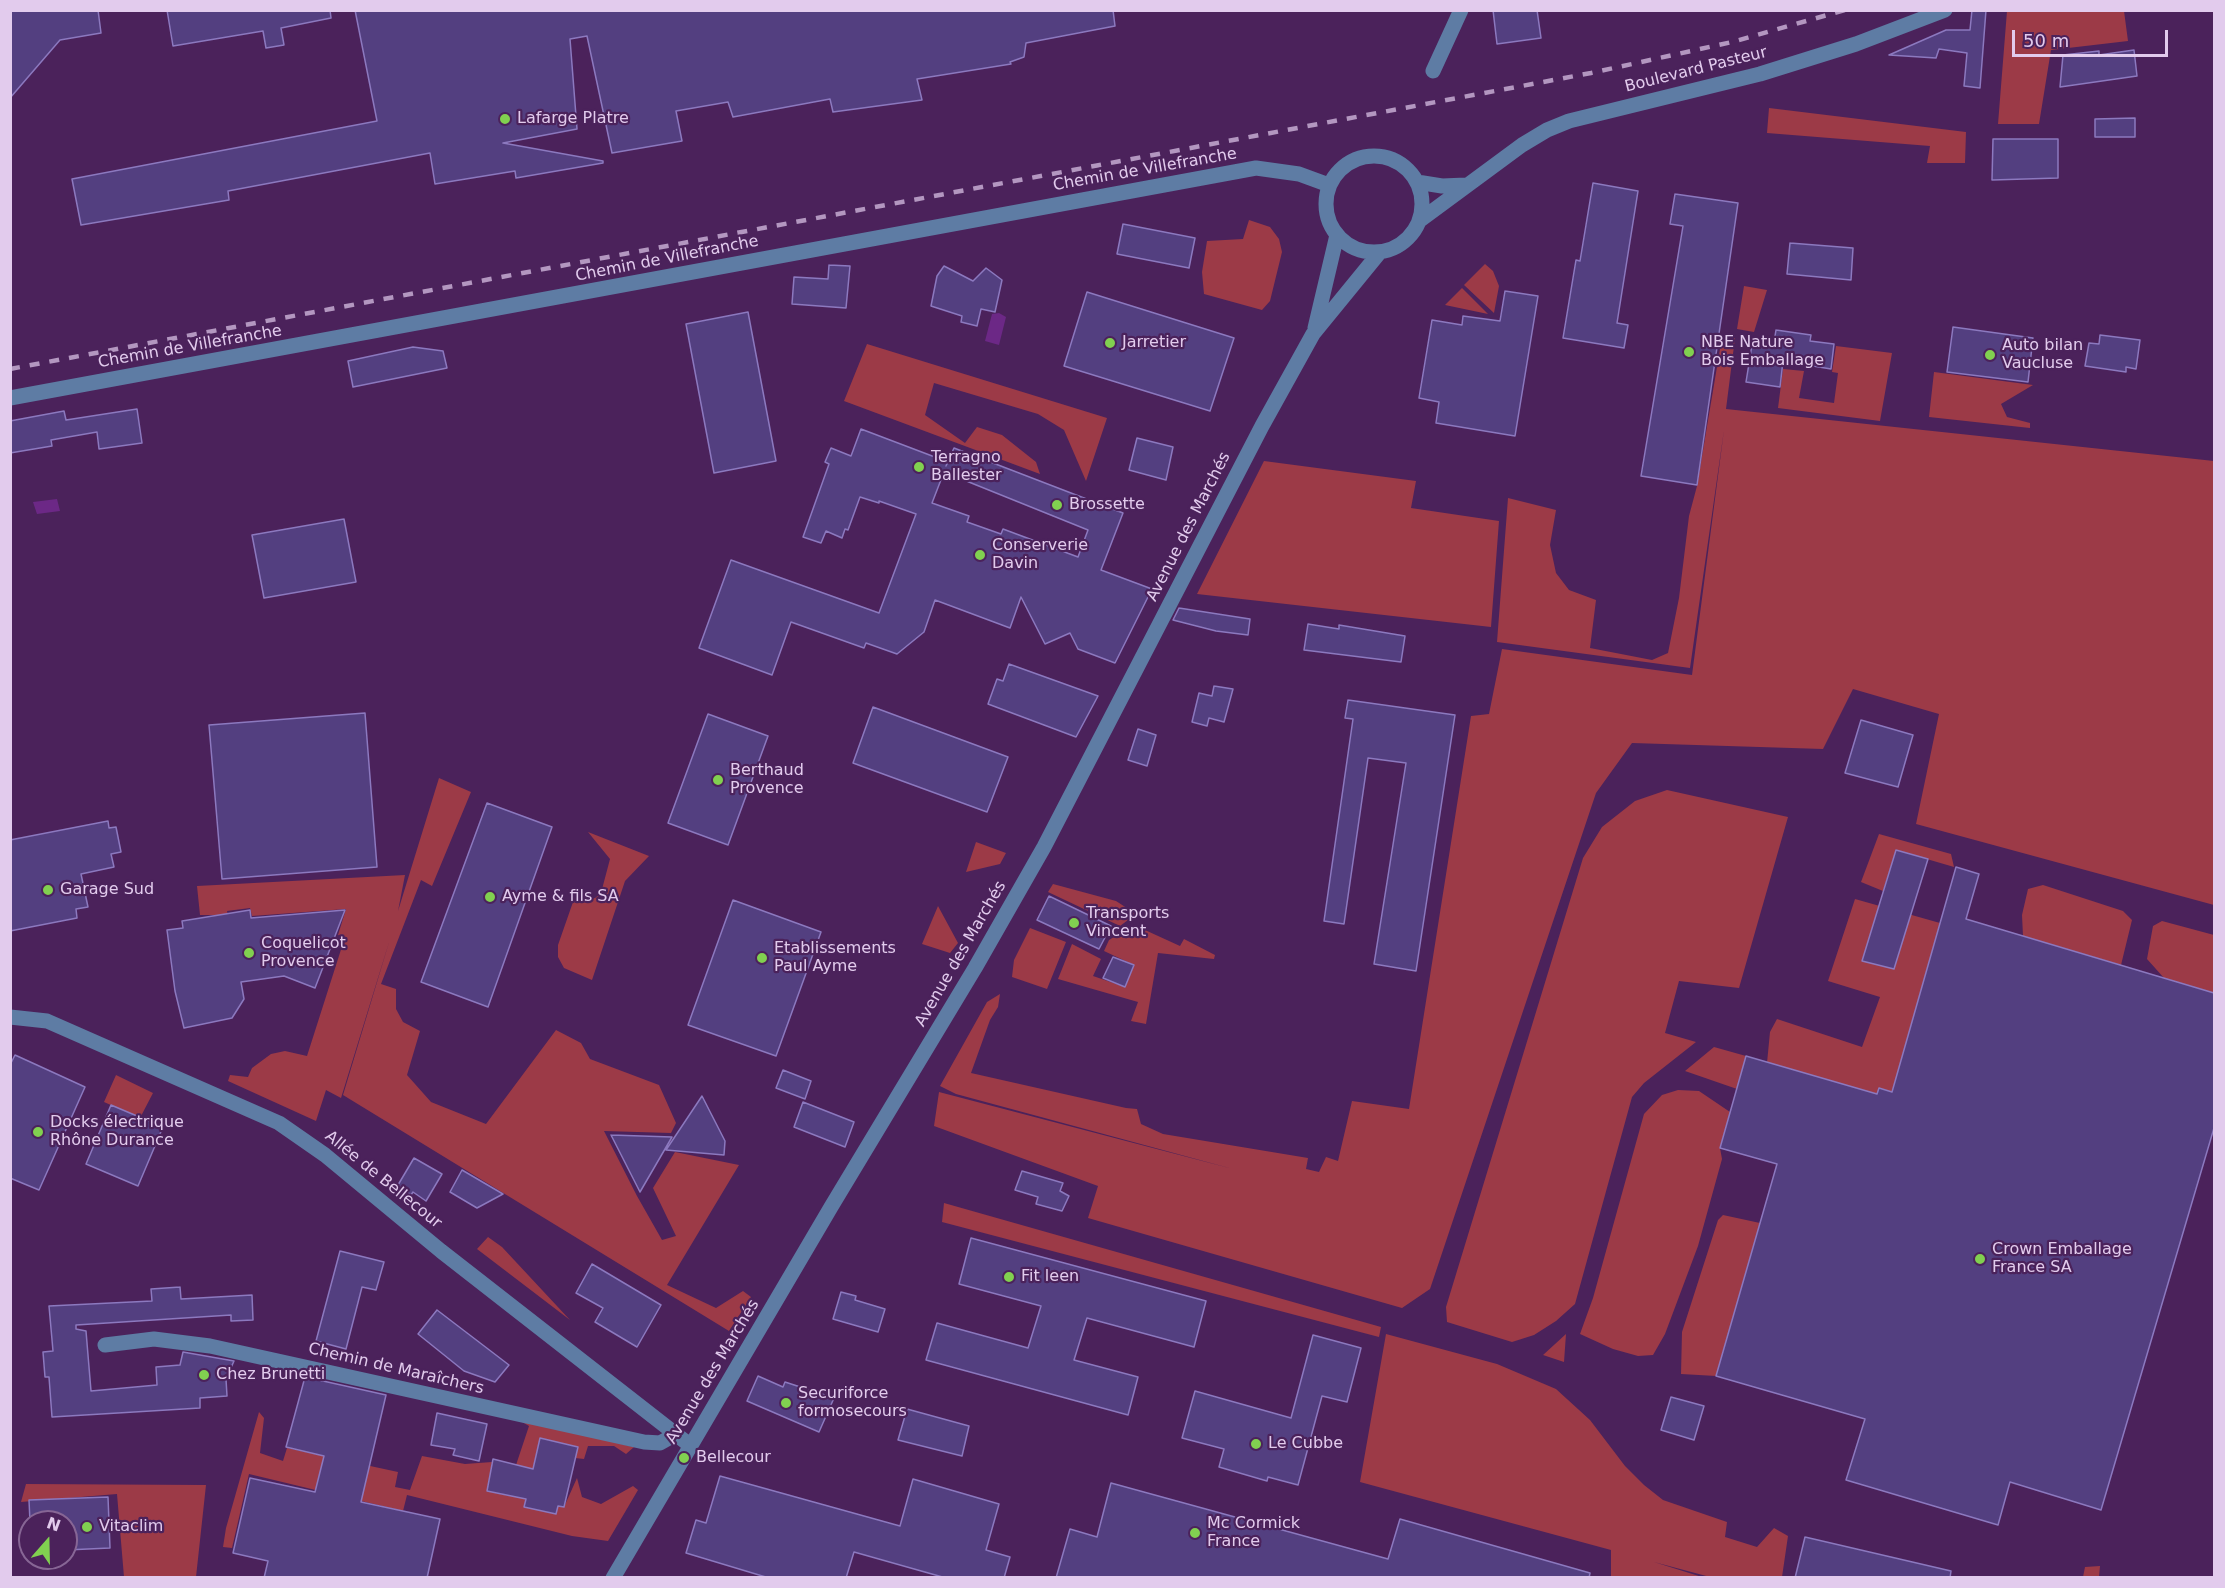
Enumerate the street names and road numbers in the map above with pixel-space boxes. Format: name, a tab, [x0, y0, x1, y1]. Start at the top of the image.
street label: Boulevard Pasteur	[1623, 43, 1769, 97]
street label: Chemin de Villefranche	[1052, 144, 1238, 196]
street label: Chemin de Villefranche	[574, 232, 760, 286]
street label: Chemin de Villefranche	[97, 321, 283, 373]
street label: Avenue des Marchés	[1143, 449, 1235, 605]
street label: Avenue des Marchés	[911, 878, 1011, 1030]
street label: Allée de Bellecour	[321, 1127, 445, 1233]
street label: Avenue des Marchés	[662, 1296, 764, 1448]
street label: Chemin de Maraîchers	[306, 1339, 486, 1399]

